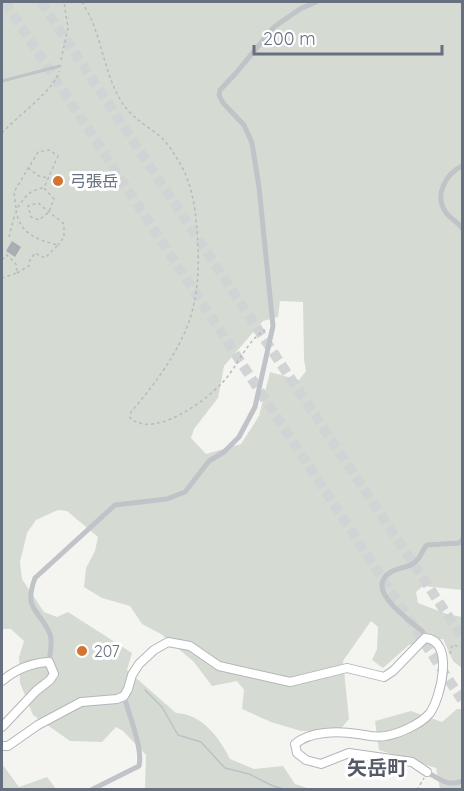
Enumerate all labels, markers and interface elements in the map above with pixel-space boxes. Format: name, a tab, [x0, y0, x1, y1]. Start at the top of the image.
scale bar	[254, 18, 442, 56]
text: 200 m	[263, 27, 316, 50]
place label: 弓張岳	[70, 171, 118, 191]
marker: 弓張岳	[51, 174, 65, 188]
place label: 207	[94, 641, 120, 661]
marker: 207	[75, 644, 89, 658]
district label: 矢岳町	[347, 755, 407, 780]

